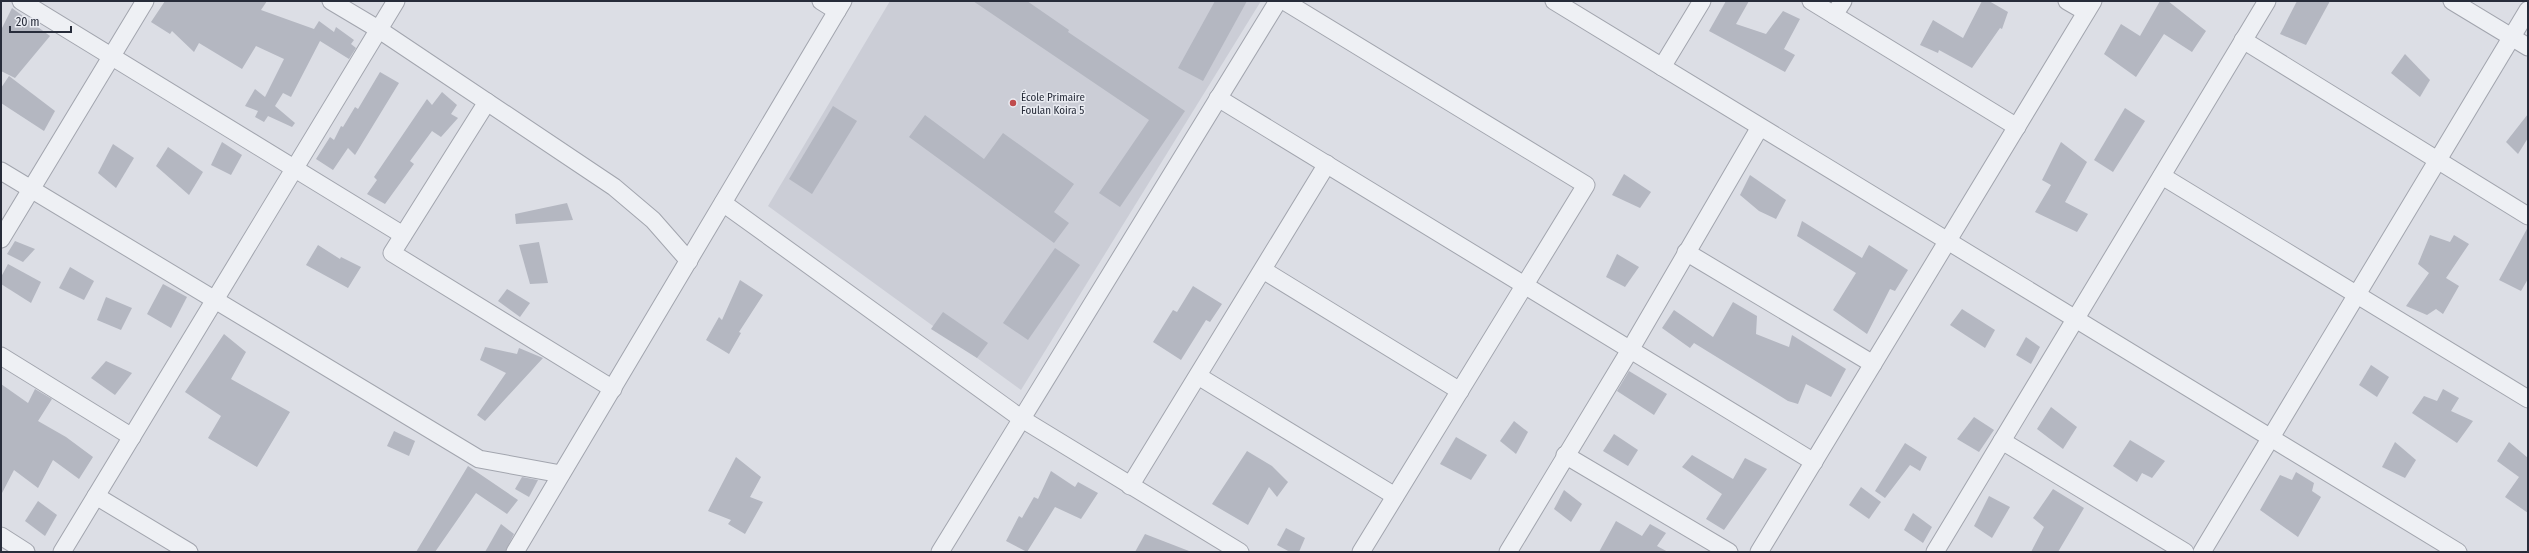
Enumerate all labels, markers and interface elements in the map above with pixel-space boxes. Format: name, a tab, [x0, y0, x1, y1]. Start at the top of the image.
scale bar	[10, 8, 71, 34]
text: 20 m	[16, 15, 40, 29]
place label: École Primaire Foulan Koira 5	[1021, 90, 1085, 117]
marker: École Primaire Foulan Koira 5	[1008, 98, 1018, 108]

